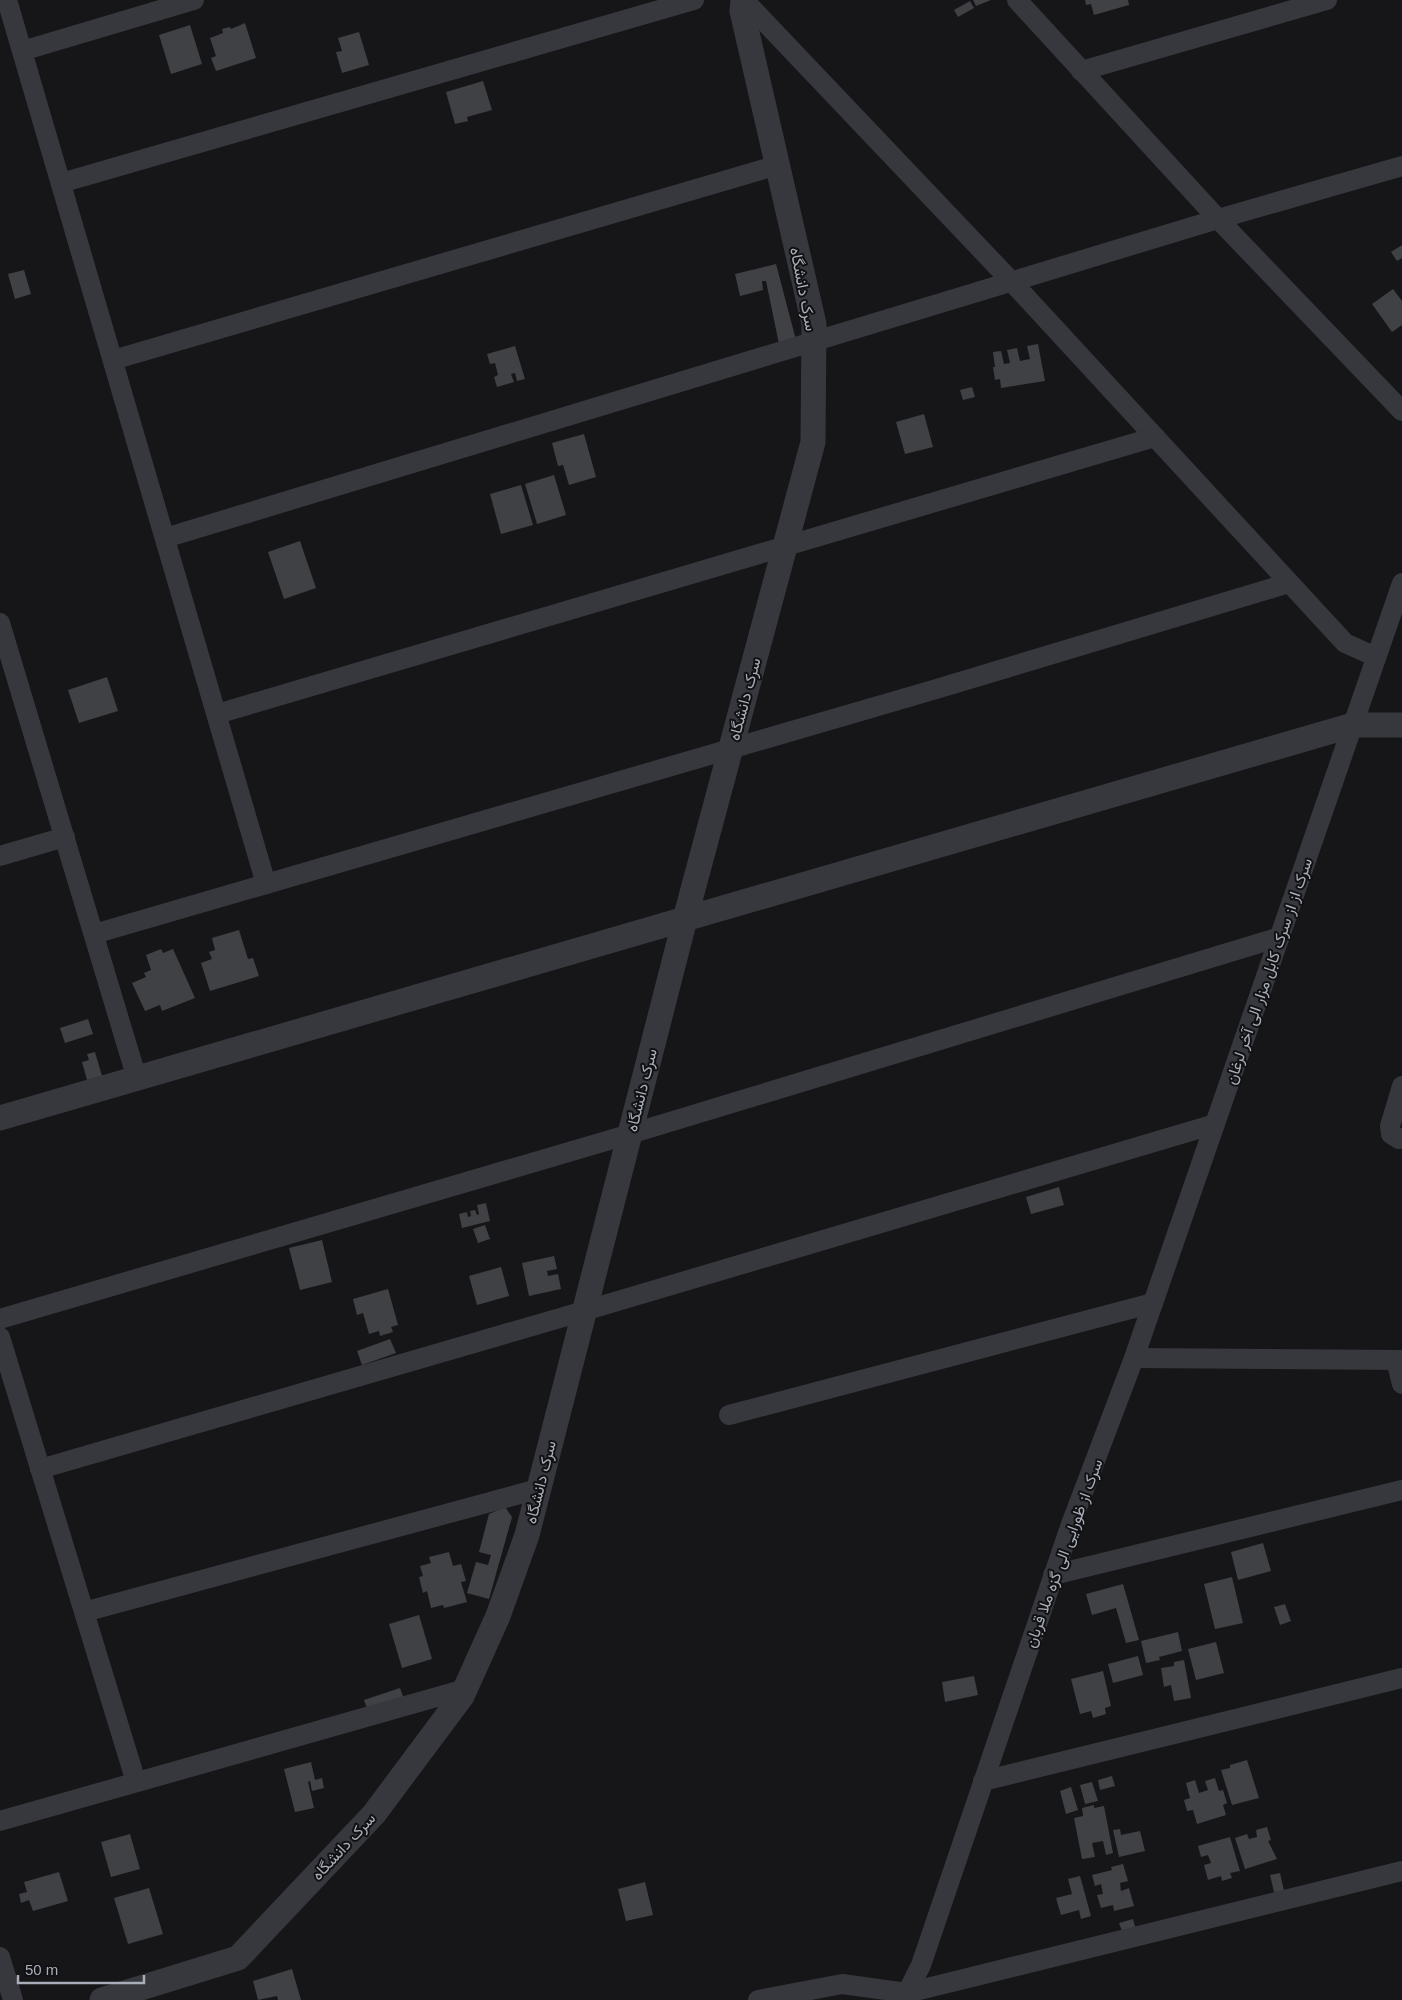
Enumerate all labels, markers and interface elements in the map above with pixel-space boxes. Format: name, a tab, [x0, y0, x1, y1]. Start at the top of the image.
street label: سرک دانشگاه	[785, 246, 820, 333]
street label: سرک دانشگاه	[725, 656, 766, 743]
street label: سرک از از سرک کابل مزار الی آخر لرغان	[1222, 856, 1317, 1087]
street label: سرک دانشگاه	[623, 1047, 662, 1134]
street label: سرک دانشگاه	[522, 1439, 561, 1526]
street label: سرک از ظورایی الی گزه ملا قربان	[1021, 1457, 1107, 1651]
street label: سرک دانشگاه	[308, 1809, 380, 1885]
scale bar	[18, 1952, 144, 1984]
text: 50 m	[25, 1961, 58, 1978]

